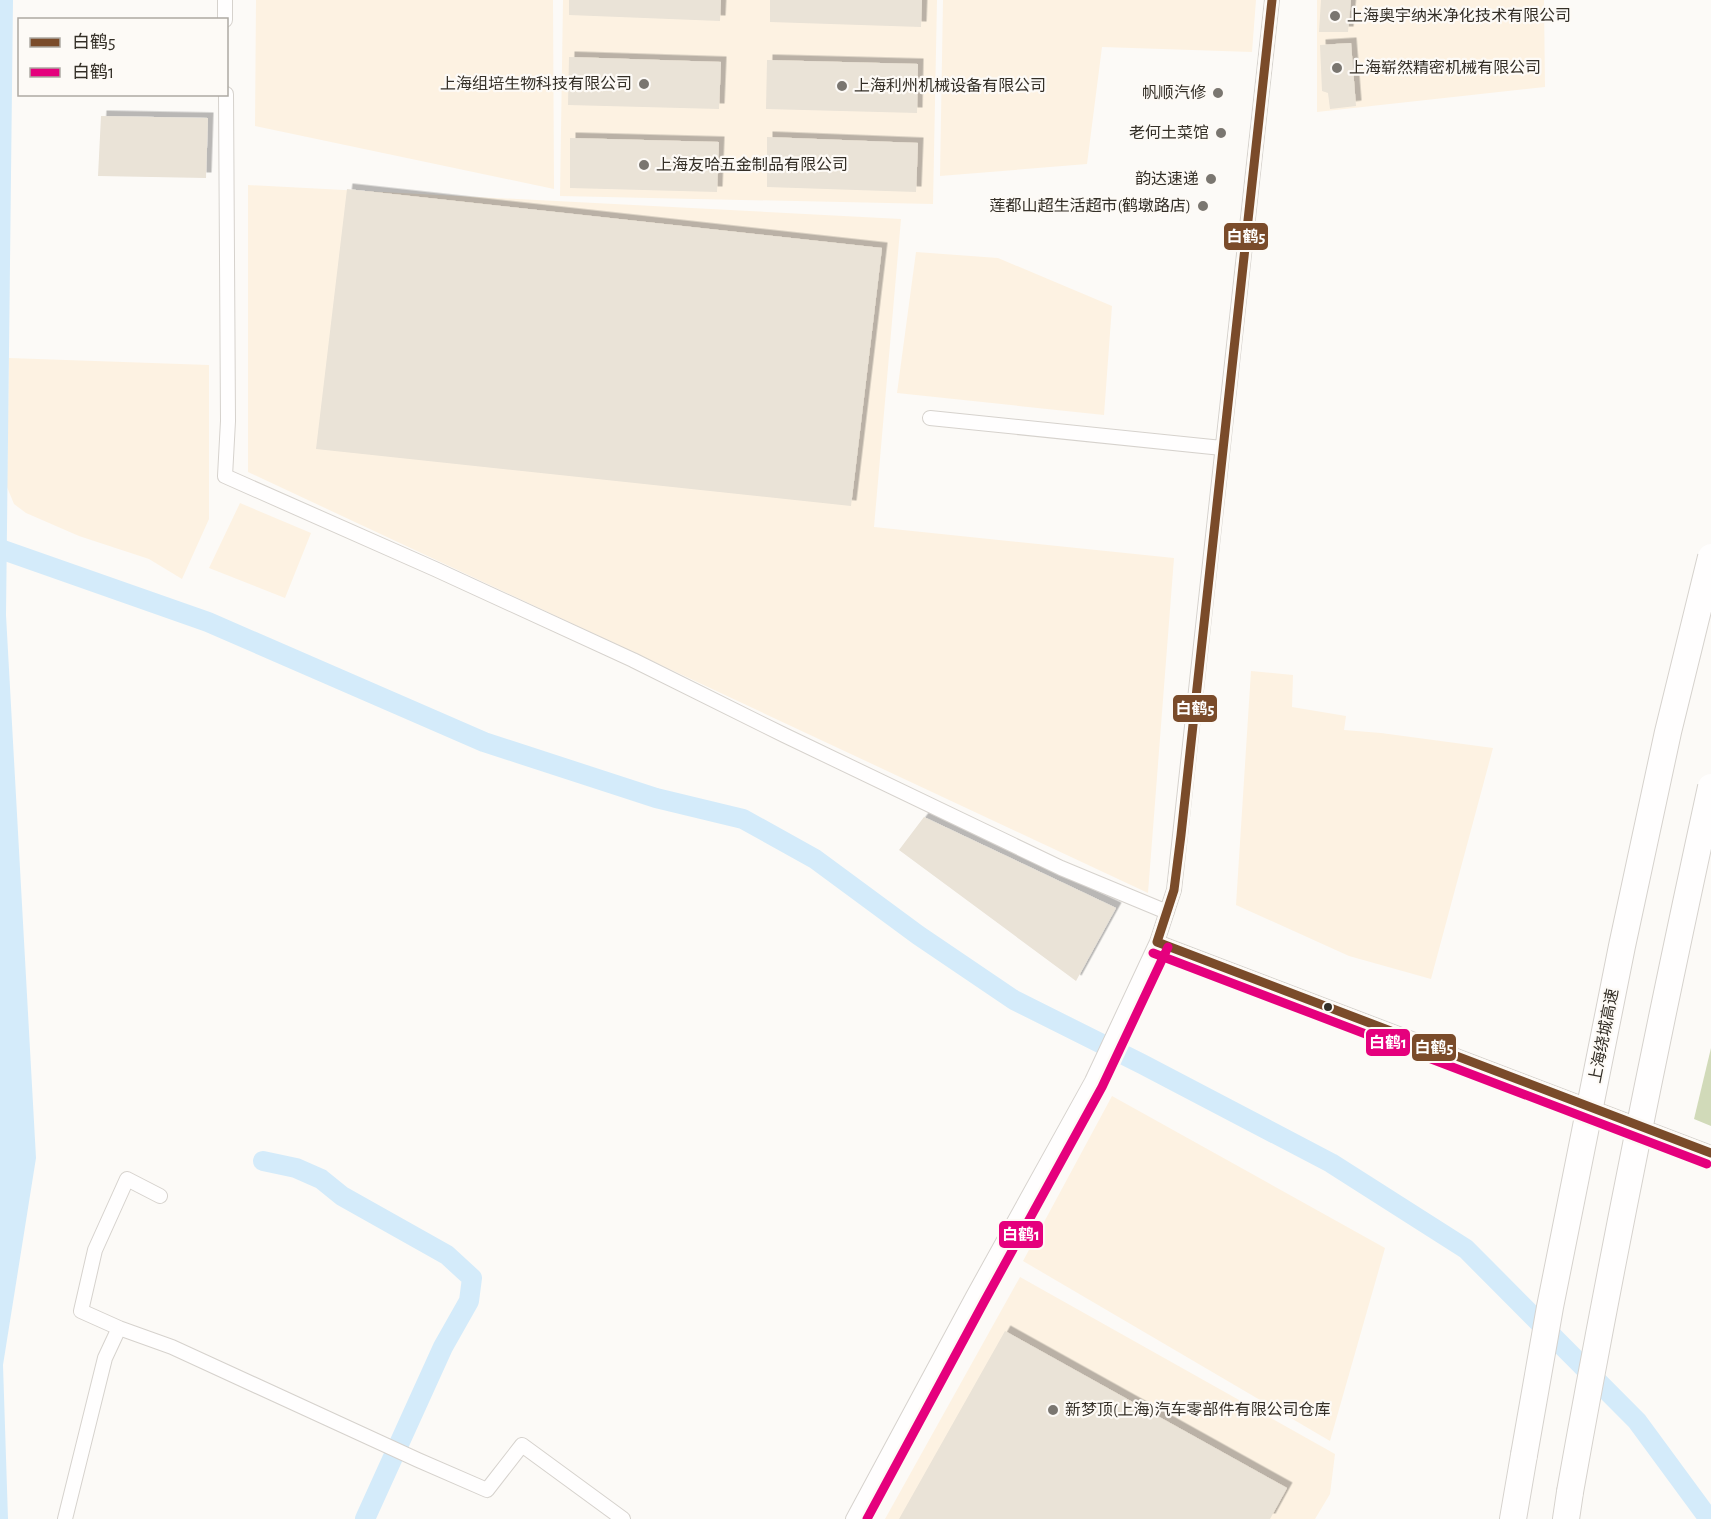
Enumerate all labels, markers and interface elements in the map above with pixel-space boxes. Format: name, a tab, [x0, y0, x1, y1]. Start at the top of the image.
place label: 上海奥宇纳米净化技术有限公司	[1347, 7, 1571, 24]
marker: 上海奥宇纳米净化技术有限公司	[1328, 9, 1342, 23]
legend	[18, 18, 228, 96]
text: 白鹤5	[72, 32, 116, 52]
place label: 上海崭然精密机械有限公司	[1349, 59, 1541, 76]
marker: 上海崭然精密机械有限公司	[1330, 61, 1344, 75]
text: 白鹤1	[72, 62, 114, 82]
place label: 上海组培生物科技有限公司	[440, 75, 632, 92]
marker: 上海组培生物科技有限公司	[637, 77, 651, 91]
place label: 上海利州机械设备有限公司	[854, 77, 1046, 94]
marker: 上海利州机械设备有限公司	[835, 79, 849, 93]
place label: 帆顺汽修	[1142, 84, 1206, 101]
marker: 帆顺汽修	[1211, 86, 1225, 100]
place label: 老何土菜馆	[1129, 124, 1209, 141]
marker: 老何土菜馆	[1214, 126, 1228, 140]
place label: 上海友哈五金制品有限公司	[656, 156, 848, 173]
marker: 上海友哈五金制品有限公司	[637, 158, 651, 172]
place label: 韵达速递	[1135, 170, 1199, 187]
marker: 韵达速递	[1204, 172, 1218, 186]
place label: 莲都山超生活超市(鹤墩路店)	[989, 197, 1191, 214]
marker: 莲都山超生活超市(鹤墩路店)	[1196, 199, 1210, 213]
line badge: 白鹤5	[1223, 222, 1269, 251]
text: 白鹤5	[1227, 228, 1266, 245]
line badge: 白鹤5	[1172, 694, 1218, 723]
text: 白鹤5	[1176, 700, 1215, 717]
street label: 上海绕城高速	[1586, 987, 1621, 1085]
unlabelled marker	[1322, 1001, 1334, 1013]
line badge: 白鹤1	[1365, 1028, 1411, 1057]
line badge: 白鹤5	[1411, 1033, 1457, 1062]
text: 白鹤1	[1369, 1034, 1407, 1051]
text: 白鹤5	[1415, 1039, 1454, 1056]
line badge: 白鹤1	[998, 1220, 1044, 1249]
text: 白鹤1	[1002, 1226, 1040, 1243]
place label: 新梦顶(上海)汽车零部件有限公司仓库	[1065, 1401, 1331, 1418]
marker: 新梦顶(上海)汽车零部件有限公司仓库	[1046, 1403, 1060, 1417]

